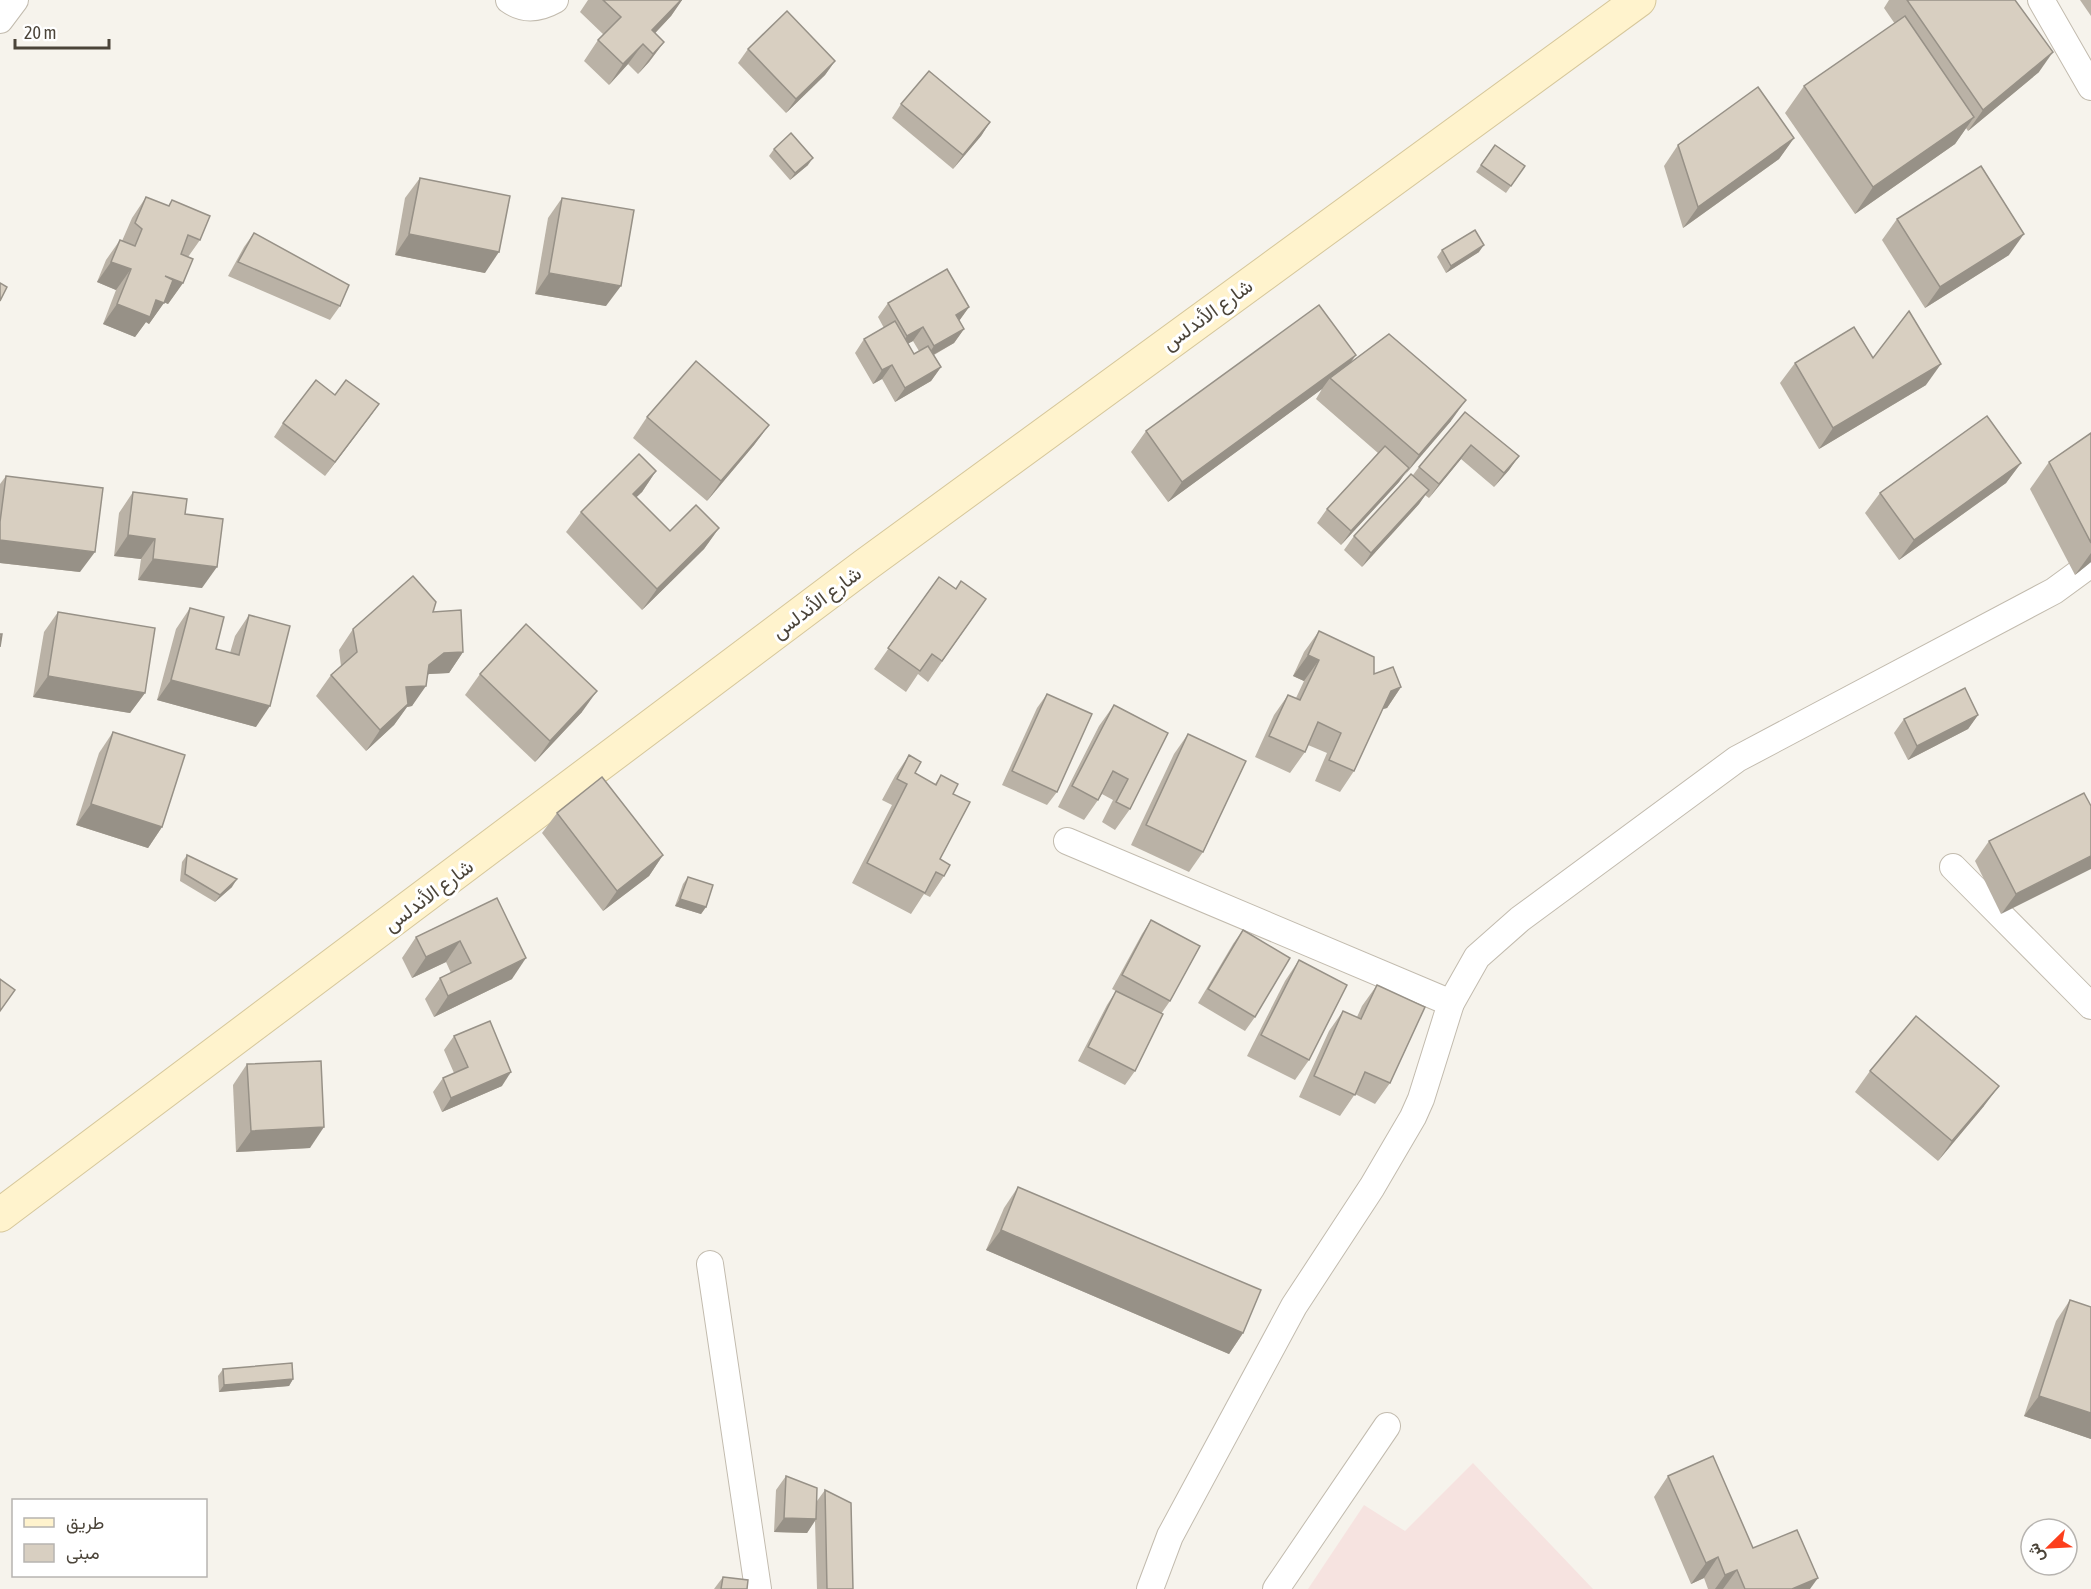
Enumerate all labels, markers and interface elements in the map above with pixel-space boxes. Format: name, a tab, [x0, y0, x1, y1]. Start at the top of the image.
scale bar	[15, 12, 110, 50]
text: 20 m	[24, 22, 56, 43]
street label: شارع الأندلس	[1157, 274, 1258, 357]
street label: شارع الأندلس	[767, 561, 867, 645]
street label: شارع الأندلس	[379, 854, 479, 938]
legend	[12, 1499, 207, 1577]
text: طريق	[66, 1512, 104, 1534]
north arrow	[2019, 1517, 2079, 1577]
text: ش	[2023, 1540, 2048, 1566]
text: مبنى	[66, 1542, 100, 1564]

